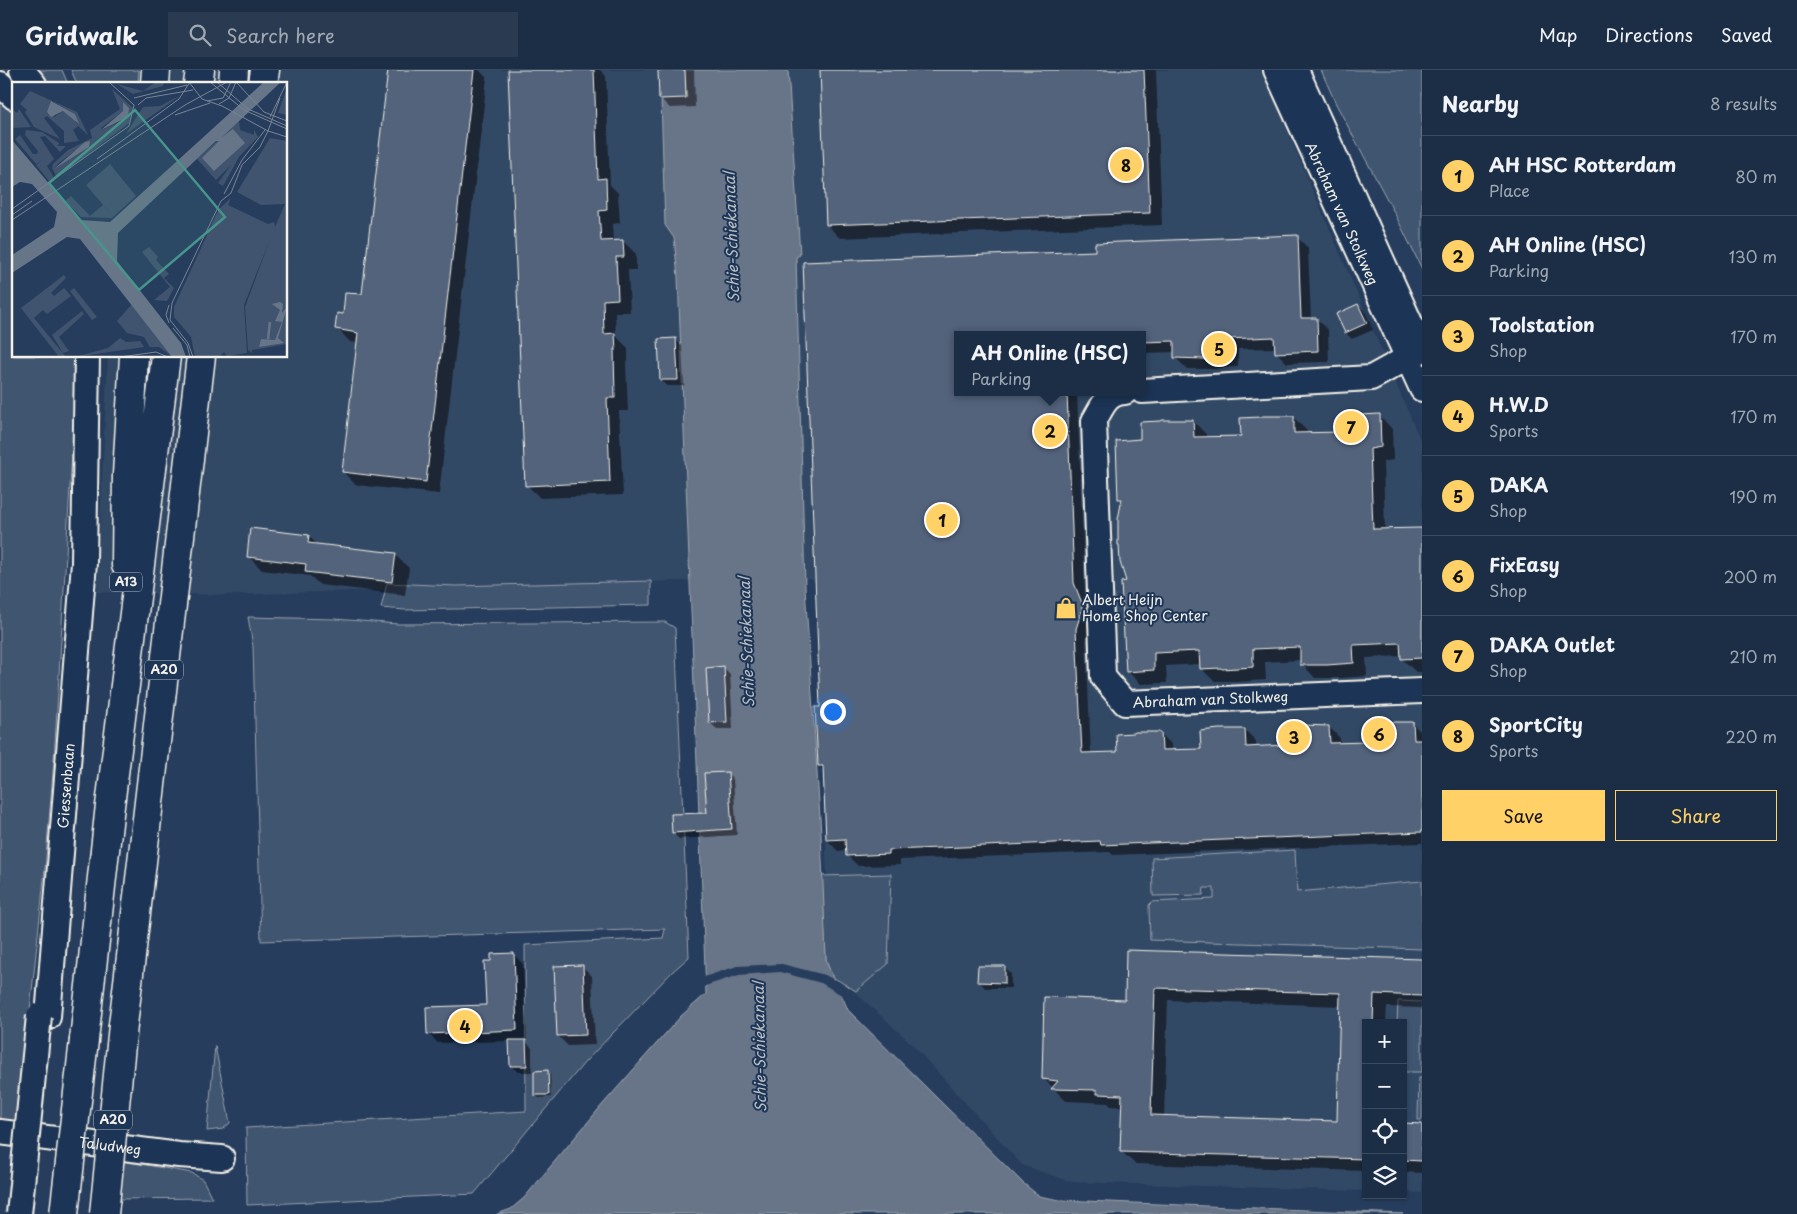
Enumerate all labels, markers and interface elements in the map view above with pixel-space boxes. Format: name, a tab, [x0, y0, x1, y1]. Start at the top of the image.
search box	[168, 12, 518, 57]
text: Gridwalk	[25, 17, 138, 53]
icon: search	[186, 21, 214, 49]
text: Search here	[226, 21, 335, 49]
text: Map	[1539, 21, 1577, 48]
text: Directions	[1605, 21, 1693, 48]
text: Saved	[1721, 21, 1772, 48]
inset map	[12, 82, 288, 358]
text: Nearby	[1442, 87, 1519, 119]
text: 8 results	[1710, 91, 1777, 115]
street label: Abraham van Stolkweg	[1300, 138, 1384, 289]
pin: 8	[1110, 146, 1142, 184]
text: AH HSC Rotterdam	[1489, 150, 1676, 178]
text: 1	[1454, 164, 1462, 188]
text: 80 m	[1735, 164, 1777, 188]
water label: Schie-Schiekanaal	[717, 169, 744, 303]
text: Place	[1489, 178, 1530, 202]
text: AH Online (HSC)	[1489, 230, 1646, 258]
text: 2	[1452, 244, 1464, 268]
text: 130 m	[1729, 244, 1777, 268]
text: Parking	[1489, 258, 1549, 282]
text: Toolstation	[1489, 310, 1595, 338]
text: 3	[1453, 324, 1463, 348]
text: 170 m	[1731, 324, 1777, 348]
pin: 5	[1203, 330, 1235, 368]
popup	[954, 331, 1146, 396]
text: AH Online (HSC)	[971, 338, 1129, 366]
text: Shop	[1489, 338, 1527, 362]
text: Parking	[971, 366, 1031, 390]
text: H.W.D	[1489, 390, 1549, 418]
text: 4	[1453, 404, 1463, 428]
text: 170 m	[1731, 404, 1777, 428]
pin: 7	[1335, 408, 1367, 446]
pin: 2	[1034, 412, 1066, 450]
text: Sports	[1489, 418, 1538, 442]
text: DAKA	[1489, 470, 1548, 498]
text: 5	[1453, 484, 1463, 508]
text: 190 m	[1729, 484, 1777, 508]
text: Shop	[1489, 498, 1527, 522]
pin: 1	[926, 501, 958, 539]
text: FixEasy	[1489, 550, 1560, 578]
text: 6	[1452, 564, 1464, 588]
text: 200 m	[1724, 564, 1777, 588]
road number: A13	[110, 572, 142, 592]
water label: Schie-Schiekanaal	[732, 574, 759, 708]
text: Shop	[1489, 578, 1527, 602]
place label: Albert Heijn Home Shop Center	[1082, 589, 1208, 626]
shop icon: Albert Heijn Home Shop Center	[1053, 595, 1079, 621]
text: DAKA Outlet	[1489, 630, 1615, 658]
text: 7	[1453, 644, 1463, 668]
text: 210 m	[1729, 644, 1777, 668]
text: Shop	[1489, 658, 1527, 682]
road number: A20	[145, 660, 183, 680]
street label: Abraham van Stolkweg	[1132, 685, 1289, 713]
your location	[820, 699, 846, 725]
text: SportCity	[1489, 710, 1583, 738]
pin: 6	[1363, 715, 1395, 753]
pin: 3	[1278, 718, 1310, 756]
text: 8	[1453, 724, 1463, 748]
text: 220 m	[1726, 724, 1777, 748]
text: Sports	[1489, 738, 1538, 762]
street label: Giessenbaan	[52, 742, 80, 829]
button: Save	[1442, 790, 1605, 841]
button: Share	[1615, 790, 1777, 841]
water label: Schie-Schiekanaal	[746, 979, 771, 1112]
pin: 4	[449, 1007, 481, 1045]
map controls	[1362, 1019, 1407, 1199]
button: +	[1362, 1019, 1407, 1064]
button: −	[1362, 1064, 1407, 1109]
button: locate	[1362, 1109, 1407, 1154]
road number: A20	[94, 1110, 132, 1130]
street label: Taludweg	[78, 1131, 143, 1160]
button: layers	[1362, 1154, 1407, 1199]

